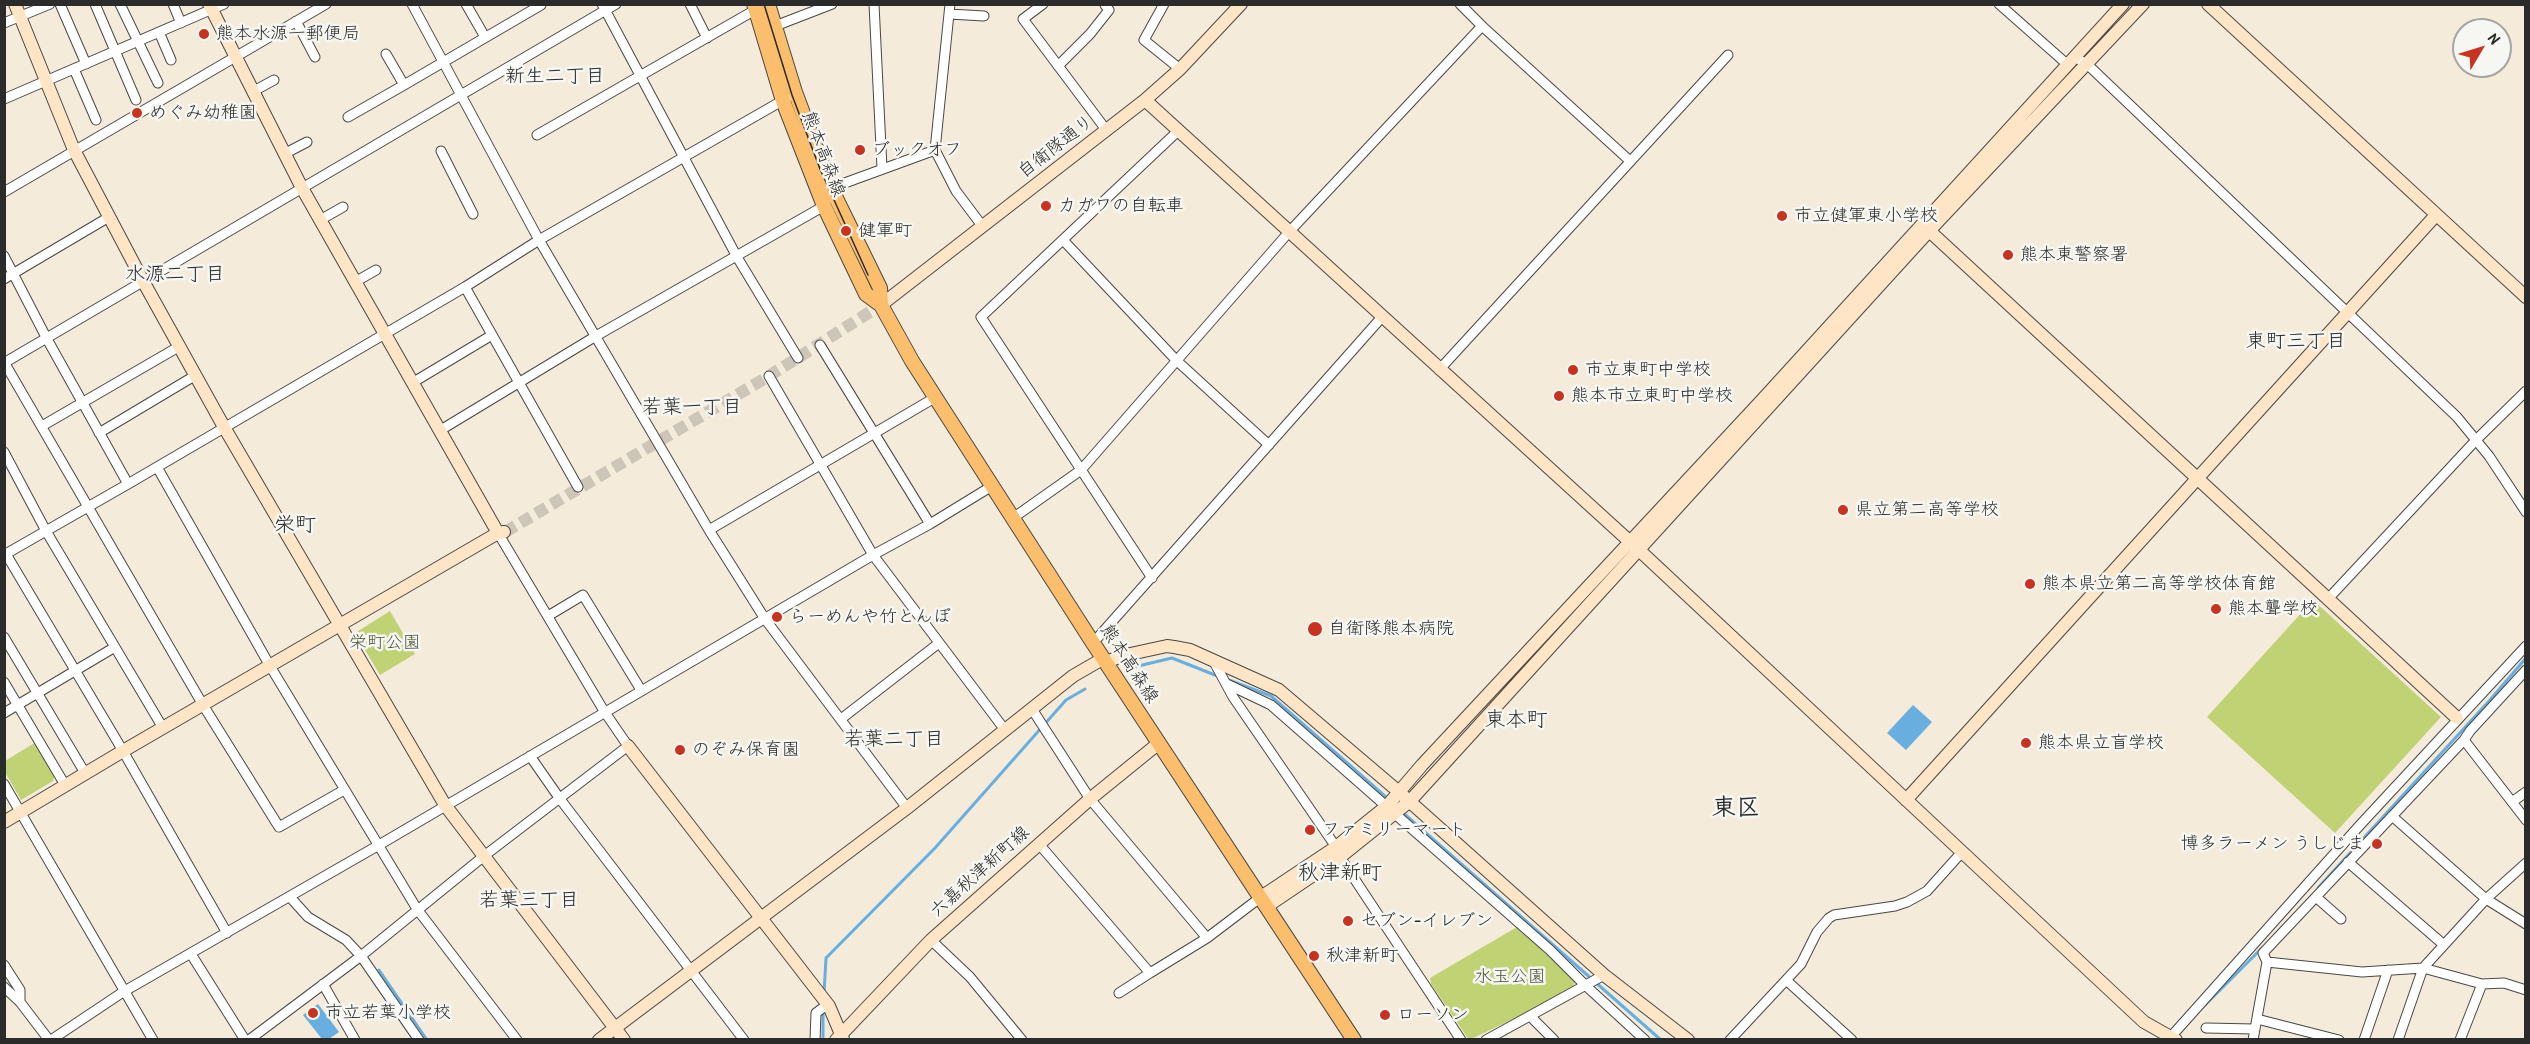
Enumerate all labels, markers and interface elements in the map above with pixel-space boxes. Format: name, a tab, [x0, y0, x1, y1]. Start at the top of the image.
north arrow	[2452, 18, 2512, 78]
place label: 熊本水源一郵便局	[216, 23, 360, 45]
marker: 熊本水源一郵便局	[197, 27, 211, 41]
text: N	[2483, 28, 2506, 48]
district label: 新生二丁目	[505, 65, 605, 89]
place label: めぐみ幼稚園	[149, 102, 257, 124]
marker: めぐみ幼稚園	[130, 106, 144, 120]
street label: 熊本高森線	[797, 108, 849, 200]
street label: 自衛隊通り	[1014, 111, 1098, 183]
place label: ブックオフ	[872, 139, 962, 161]
marker: ブックオフ	[853, 143, 867, 157]
place label: カガワの自転車	[1058, 195, 1184, 217]
marker: カガワの自転車	[1039, 199, 1053, 213]
place label: 市立健軍東小学校	[1794, 205, 1938, 227]
marker: 市立健軍東小学校	[1775, 209, 1789, 223]
place label: 健軍町	[858, 220, 912, 242]
marker: 健軍町	[839, 224, 853, 238]
place label: 熊本東警察署	[2020, 244, 2128, 266]
marker: 熊本東警察署	[2001, 248, 2015, 262]
district label: 水源二丁目	[125, 263, 225, 287]
district label: 東町三丁目	[2246, 330, 2346, 354]
place label: 市立東町中学校	[1585, 359, 1711, 381]
marker: 市立東町中学校	[1566, 363, 1580, 377]
place label: 熊本市立東町中学校	[1571, 385, 1733, 407]
marker: 熊本市立東町中学校	[1552, 389, 1566, 403]
district label: 若葉一丁目	[642, 396, 742, 420]
place label: 県立第二高等学校	[1855, 499, 1999, 521]
marker: 県立第二高等学校	[1836, 503, 1850, 517]
district label: 栄町	[274, 512, 316, 538]
place label: 熊本県立第二高等学校体育館	[2042, 573, 2276, 595]
marker: 熊本県立第二高等学校体育館	[2023, 577, 2037, 591]
place label: 熊本聾学校	[2228, 598, 2318, 620]
marker: 熊本聾学校	[2209, 602, 2223, 616]
place label: らーめんや竹とんぼ	[789, 606, 951, 628]
marker: らーめんや竹とんぼ	[770, 610, 784, 624]
place label: 自衛隊熊本病院	[1328, 618, 1454, 640]
street label: 熊本高森線	[1095, 620, 1163, 708]
marker: 自衛隊熊本病院	[1306, 620, 1324, 638]
park label: 栄町公園	[349, 632, 421, 654]
district label: 東本町	[1485, 707, 1547, 733]
district label: 若葉二丁目	[844, 728, 944, 752]
place label: 熊本県立盲学校	[2038, 732, 2164, 754]
marker: 熊本県立盲学校	[2019, 736, 2033, 750]
place label: のぞみ保育園	[692, 739, 800, 761]
marker: のぞみ保育園	[673, 743, 687, 757]
district label: 東区	[1712, 795, 1760, 823]
place label: ファミリーマート	[1322, 819, 1466, 841]
street label: 六嘉秋津新町線	[926, 822, 1034, 922]
marker: ファミリーマート	[1303, 823, 1317, 837]
place label: 博多ラーメン うしじま	[2181, 833, 2365, 855]
marker: 博多ラーメン うしじま	[2370, 837, 2384, 851]
district label: 秋津新町	[1298, 860, 1382, 886]
district label: 若葉三丁目	[479, 889, 579, 913]
place label: セブン-イレブン	[1360, 910, 1493, 932]
marker: セブン-イレブン	[1341, 914, 1355, 928]
place label: 秋津新町	[1326, 945, 1398, 967]
marker: 秋津新町	[1307, 949, 1321, 963]
park label: 水玉公園	[1474, 966, 1546, 988]
place label: 市立若葉小学校	[325, 1002, 451, 1024]
place label: ローソン	[1397, 1004, 1469, 1026]
marker: 市立若葉小学校	[306, 1006, 320, 1020]
marker: ローソン	[1378, 1008, 1392, 1022]

